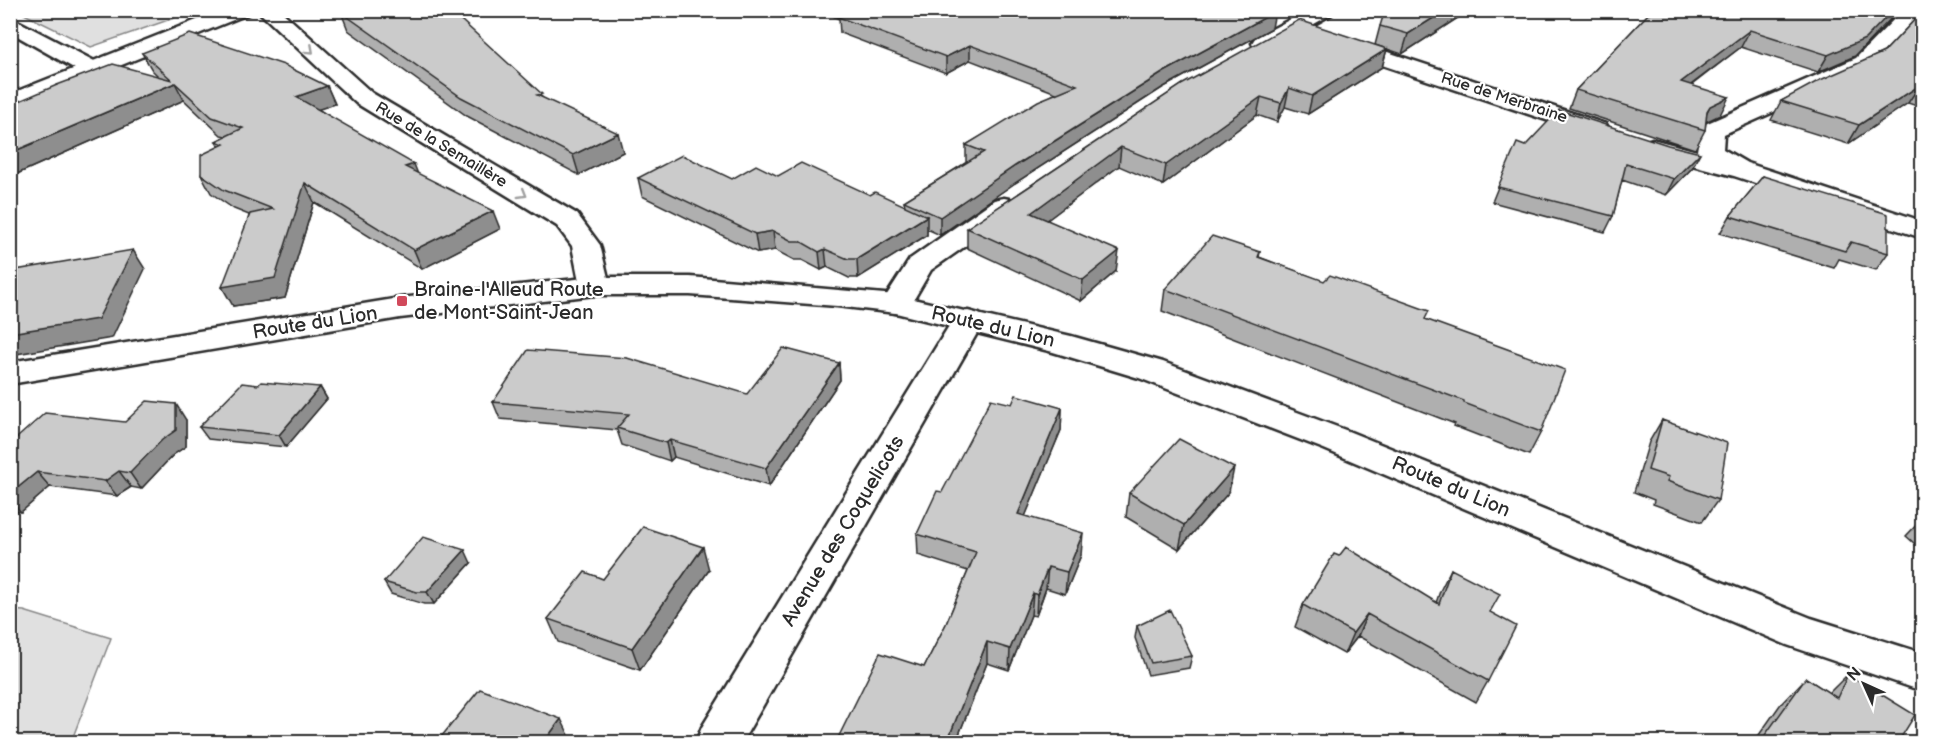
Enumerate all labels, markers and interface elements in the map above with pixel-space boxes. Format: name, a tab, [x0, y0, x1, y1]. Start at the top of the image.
one-way arrow	[304, 43, 314, 54]
street label: Rue de Merbraine	[1438, 69, 1570, 128]
street label: Rue de la Semaillère	[372, 98, 511, 192]
one-way arrow	[517, 187, 527, 198]
place label: Braine-l'Alleud Route de Mont-Saint-Jean	[414, 278, 604, 325]
marker: Braine-l'Alleud Route de Mont-Saint-Jean	[395, 294, 409, 308]
street label: Route du Lion	[251, 301, 379, 345]
street label: Route du Lion	[929, 301, 1057, 353]
street label: Avenue des Coquelicots	[777, 431, 910, 631]
street label: Route du Lion	[1388, 451, 1514, 523]
north arrow	[1834, 654, 1894, 714]
text: N	[1843, 663, 1865, 685]

